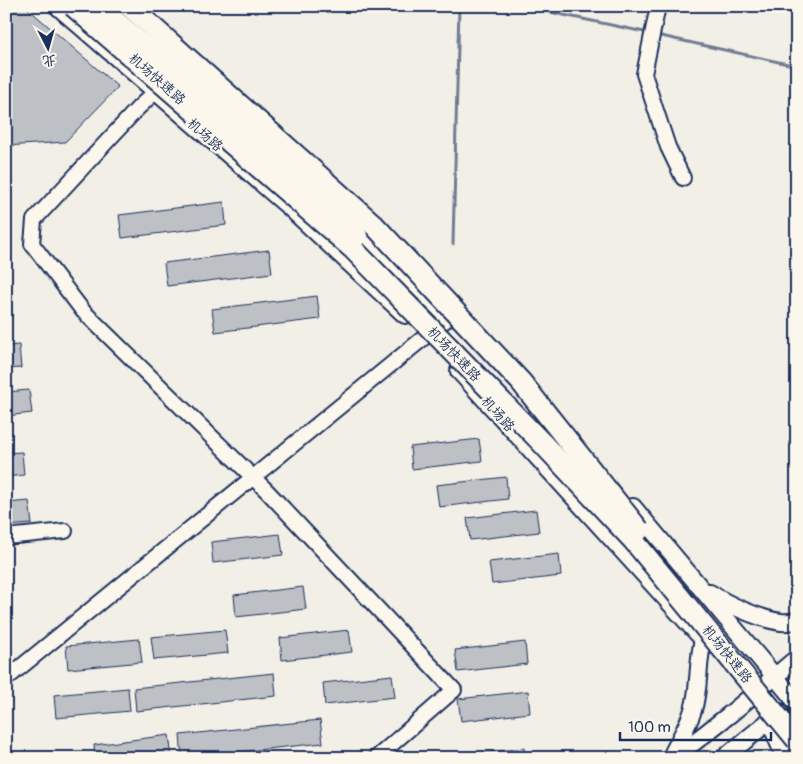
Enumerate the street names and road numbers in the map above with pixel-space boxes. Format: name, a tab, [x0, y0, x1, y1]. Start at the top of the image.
street label: 机场快速路	[125, 50, 189, 108]
street label: 机场路	[184, 115, 226, 155]
street label: 机场快速路	[424, 323, 484, 385]
street label: 机场路	[478, 393, 518, 435]
street label: 机场快速路	[698, 621, 756, 687]

